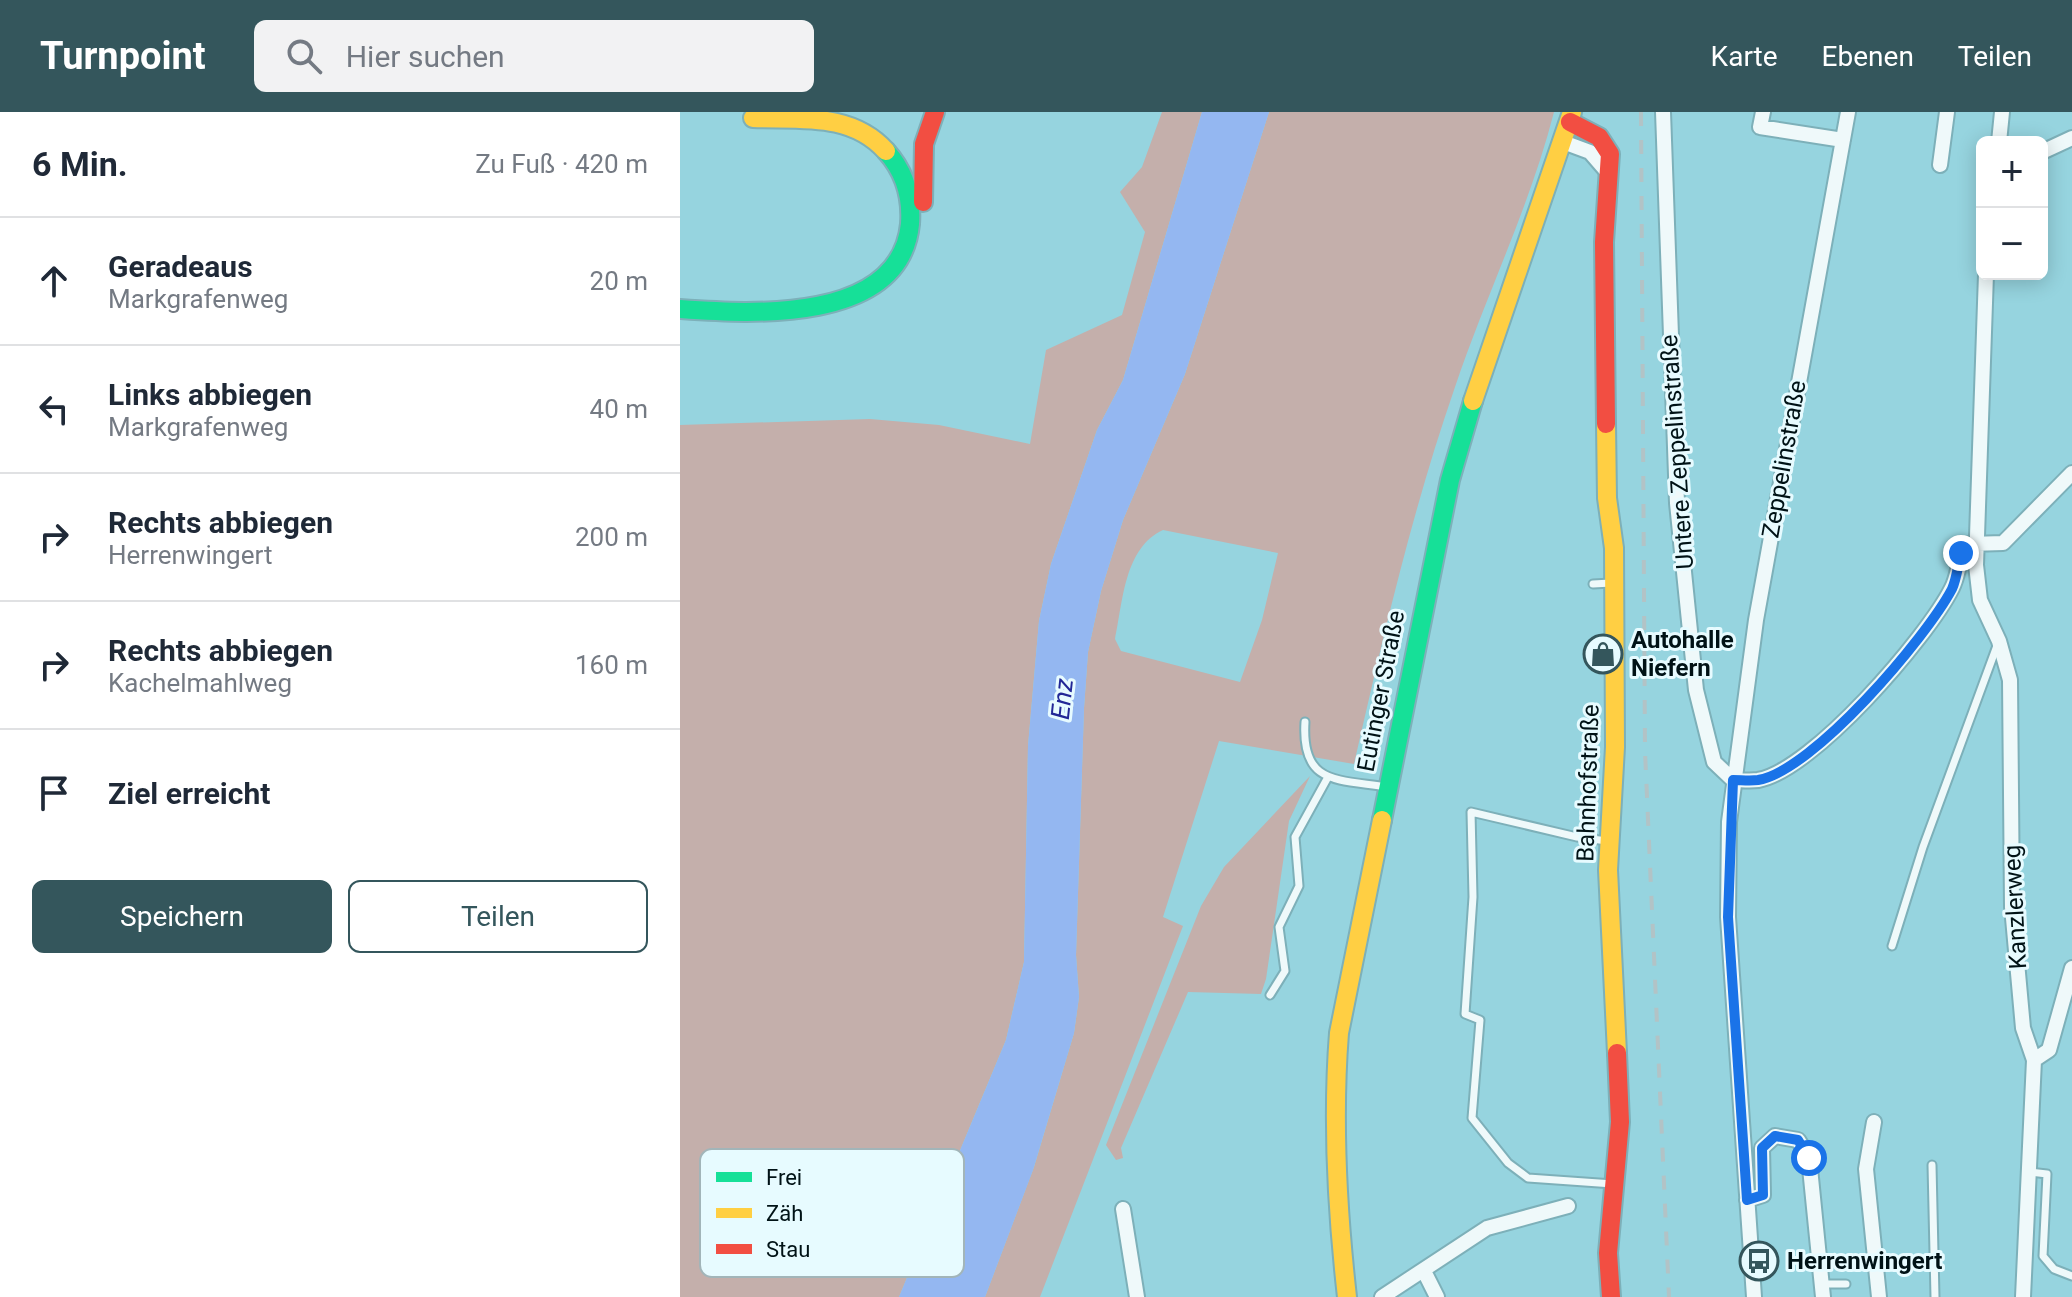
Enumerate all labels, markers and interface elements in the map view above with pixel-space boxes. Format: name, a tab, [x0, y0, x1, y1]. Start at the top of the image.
search box	[254, 20, 814, 92]
text: Turnpoint	[40, 34, 206, 78]
icon: search	[282, 34, 326, 78]
text: Hier suchen	[346, 39, 505, 74]
text: Karte	[1711, 40, 1778, 73]
text: Ebenen	[1822, 40, 1914, 73]
text: Teilen	[1958, 40, 2032, 73]
map controls	[1976, 136, 2048, 280]
button: +	[1976, 136, 2048, 208]
text: 6 Min.	[32, 144, 128, 184]
text: Zu Fuß · 420 m	[475, 149, 648, 179]
button: −	[1976, 208, 2048, 280]
text: Geradeaus	[108, 249, 253, 284]
icon: ahead	[32, 259, 76, 303]
text: 20 m	[590, 266, 648, 296]
text: Markgrafenweg	[108, 284, 288, 314]
street label: Untere Zeppelinstraße	[1655, 334, 1699, 570]
text: Links abbiegen	[108, 377, 312, 412]
street label: Zeppelinstraße	[1756, 378, 1812, 540]
icon: left	[32, 387, 76, 431]
text: 40 m	[590, 394, 648, 424]
text: Markgrafenweg	[108, 412, 288, 442]
text: Rechts abbiegen	[108, 505, 333, 540]
icon: right	[32, 515, 76, 559]
text: 200 m	[575, 522, 648, 552]
route end	[1943, 535, 1979, 571]
text: Herrenwingert	[108, 540, 272, 570]
street label: Eutinger Straße	[1352, 608, 1410, 774]
place label: Autohalle Niefern	[1631, 626, 1734, 682]
text: Rechts abbiegen	[108, 633, 333, 668]
shop icon: Autohalle Niefern	[1582, 633, 1624, 675]
icon: right	[32, 643, 76, 687]
text: 160 m	[575, 650, 648, 680]
text: Kachelmahlweg	[108, 668, 292, 698]
water label: Enz	[1045, 677, 1079, 721]
street label: Bahnhofstraße	[1571, 704, 1605, 862]
icon: arrive	[32, 771, 76, 815]
text: Ziel erreicht	[108, 776, 270, 811]
street label: Kanzlerweg	[1998, 844, 2032, 970]
button: Speichern	[32, 880, 332, 953]
button: Teilen	[348, 880, 648, 953]
route start	[1791, 1140, 1827, 1176]
legend	[700, 1149, 964, 1277]
text: Frei	[766, 1165, 802, 1190]
text: Zäh	[766, 1201, 803, 1226]
text: Stau	[766, 1237, 810, 1262]
bus stop icon: Herrenwingert	[1738, 1240, 1780, 1282]
place label: Herrenwingert	[1787, 1247, 1942, 1275]

